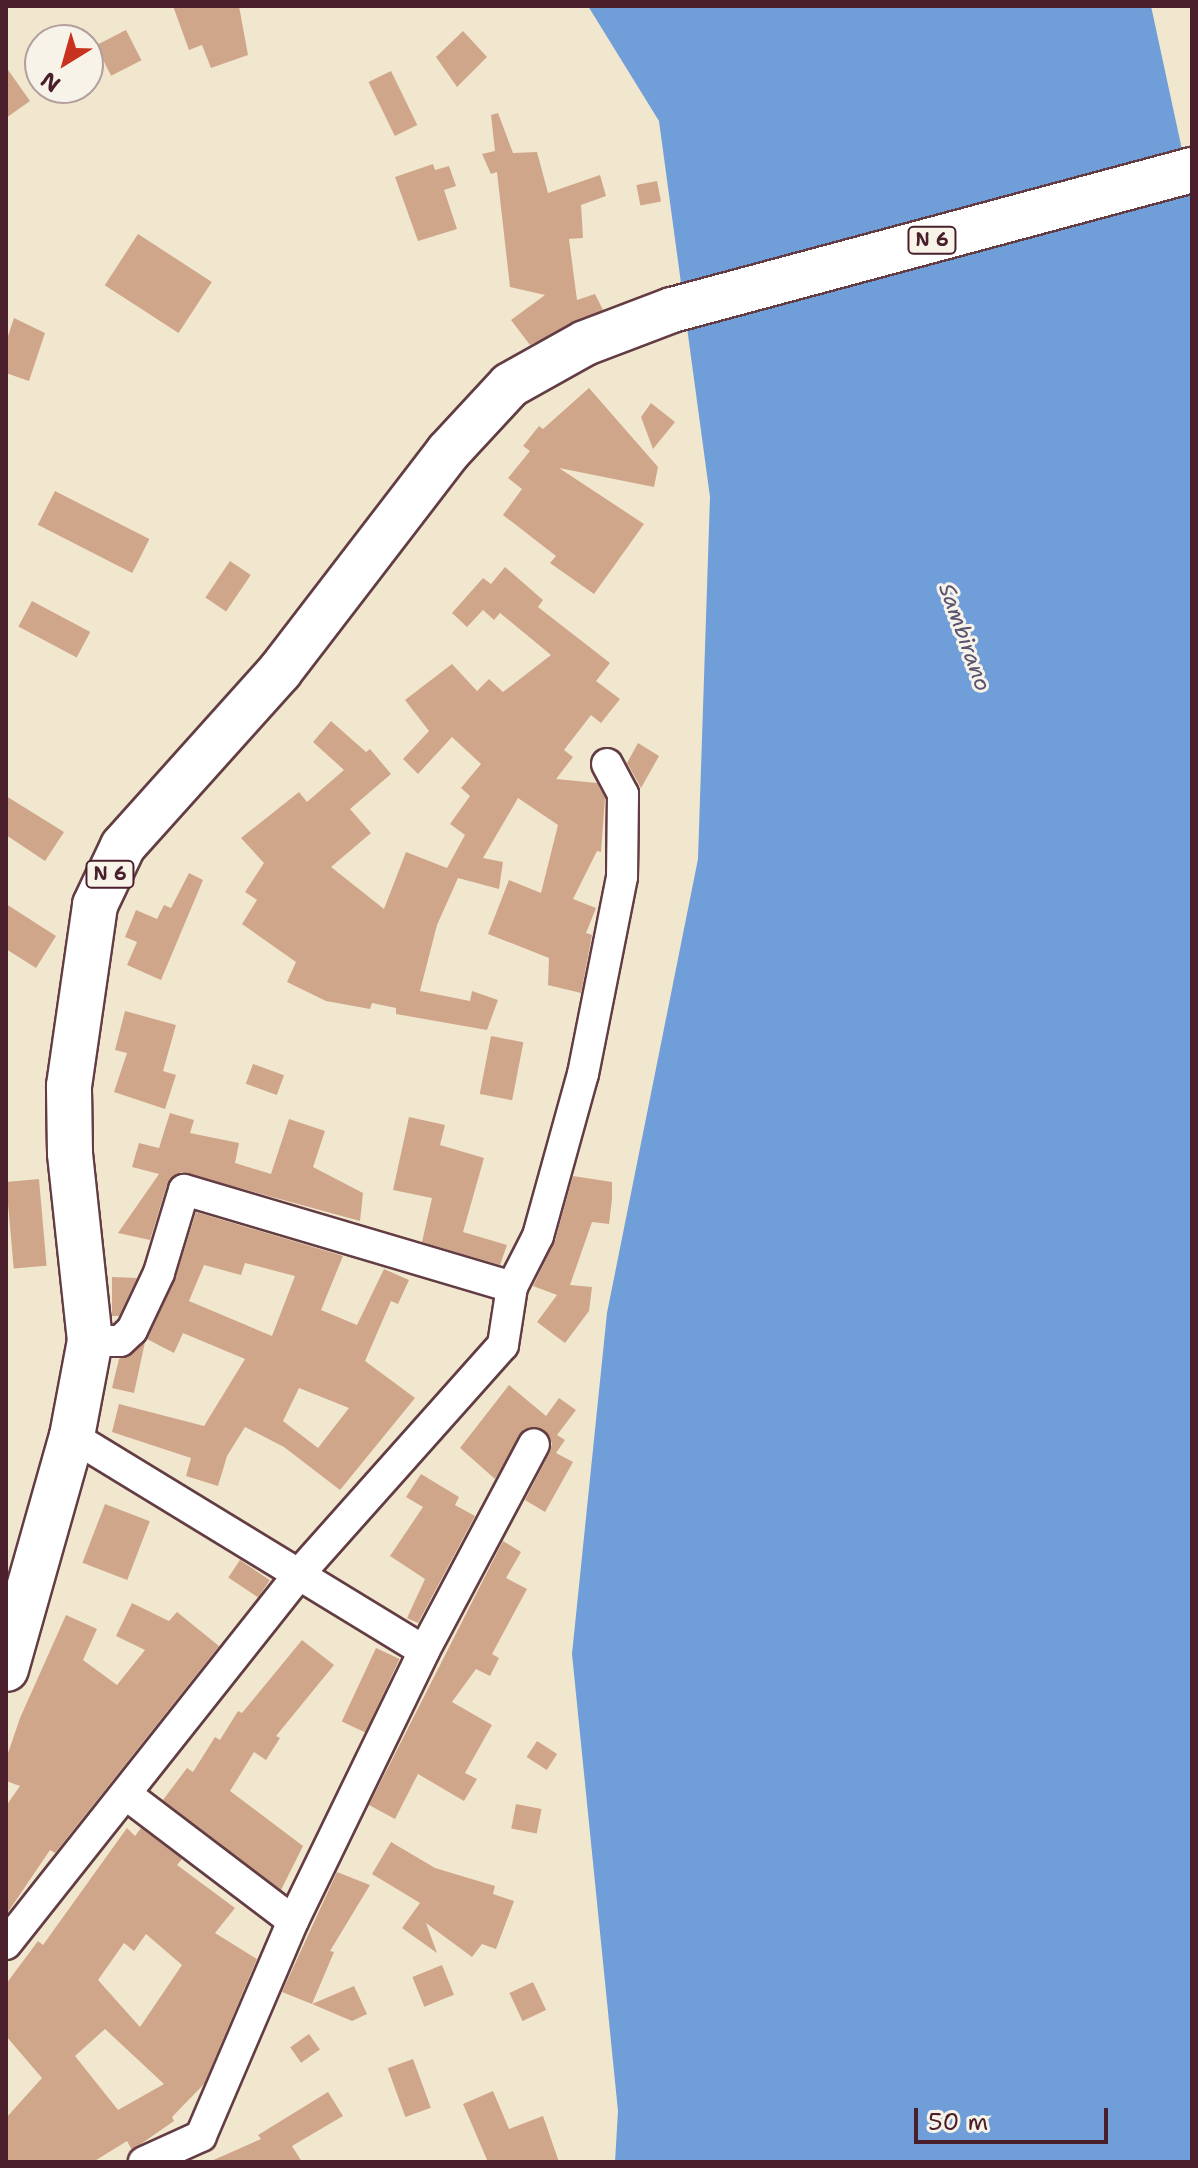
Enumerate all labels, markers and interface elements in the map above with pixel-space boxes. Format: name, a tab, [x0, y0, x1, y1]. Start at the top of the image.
north arrow	[24, 24, 104, 104]
text: N	[35, 65, 66, 99]
road number: N 6	[906, 226, 958, 254]
water label: Sambirano	[933, 579, 997, 695]
road number: N 6	[84, 860, 136, 888]
scale bar	[918, 2092, 1112, 2142]
text: 50 m	[928, 2106, 988, 2138]

